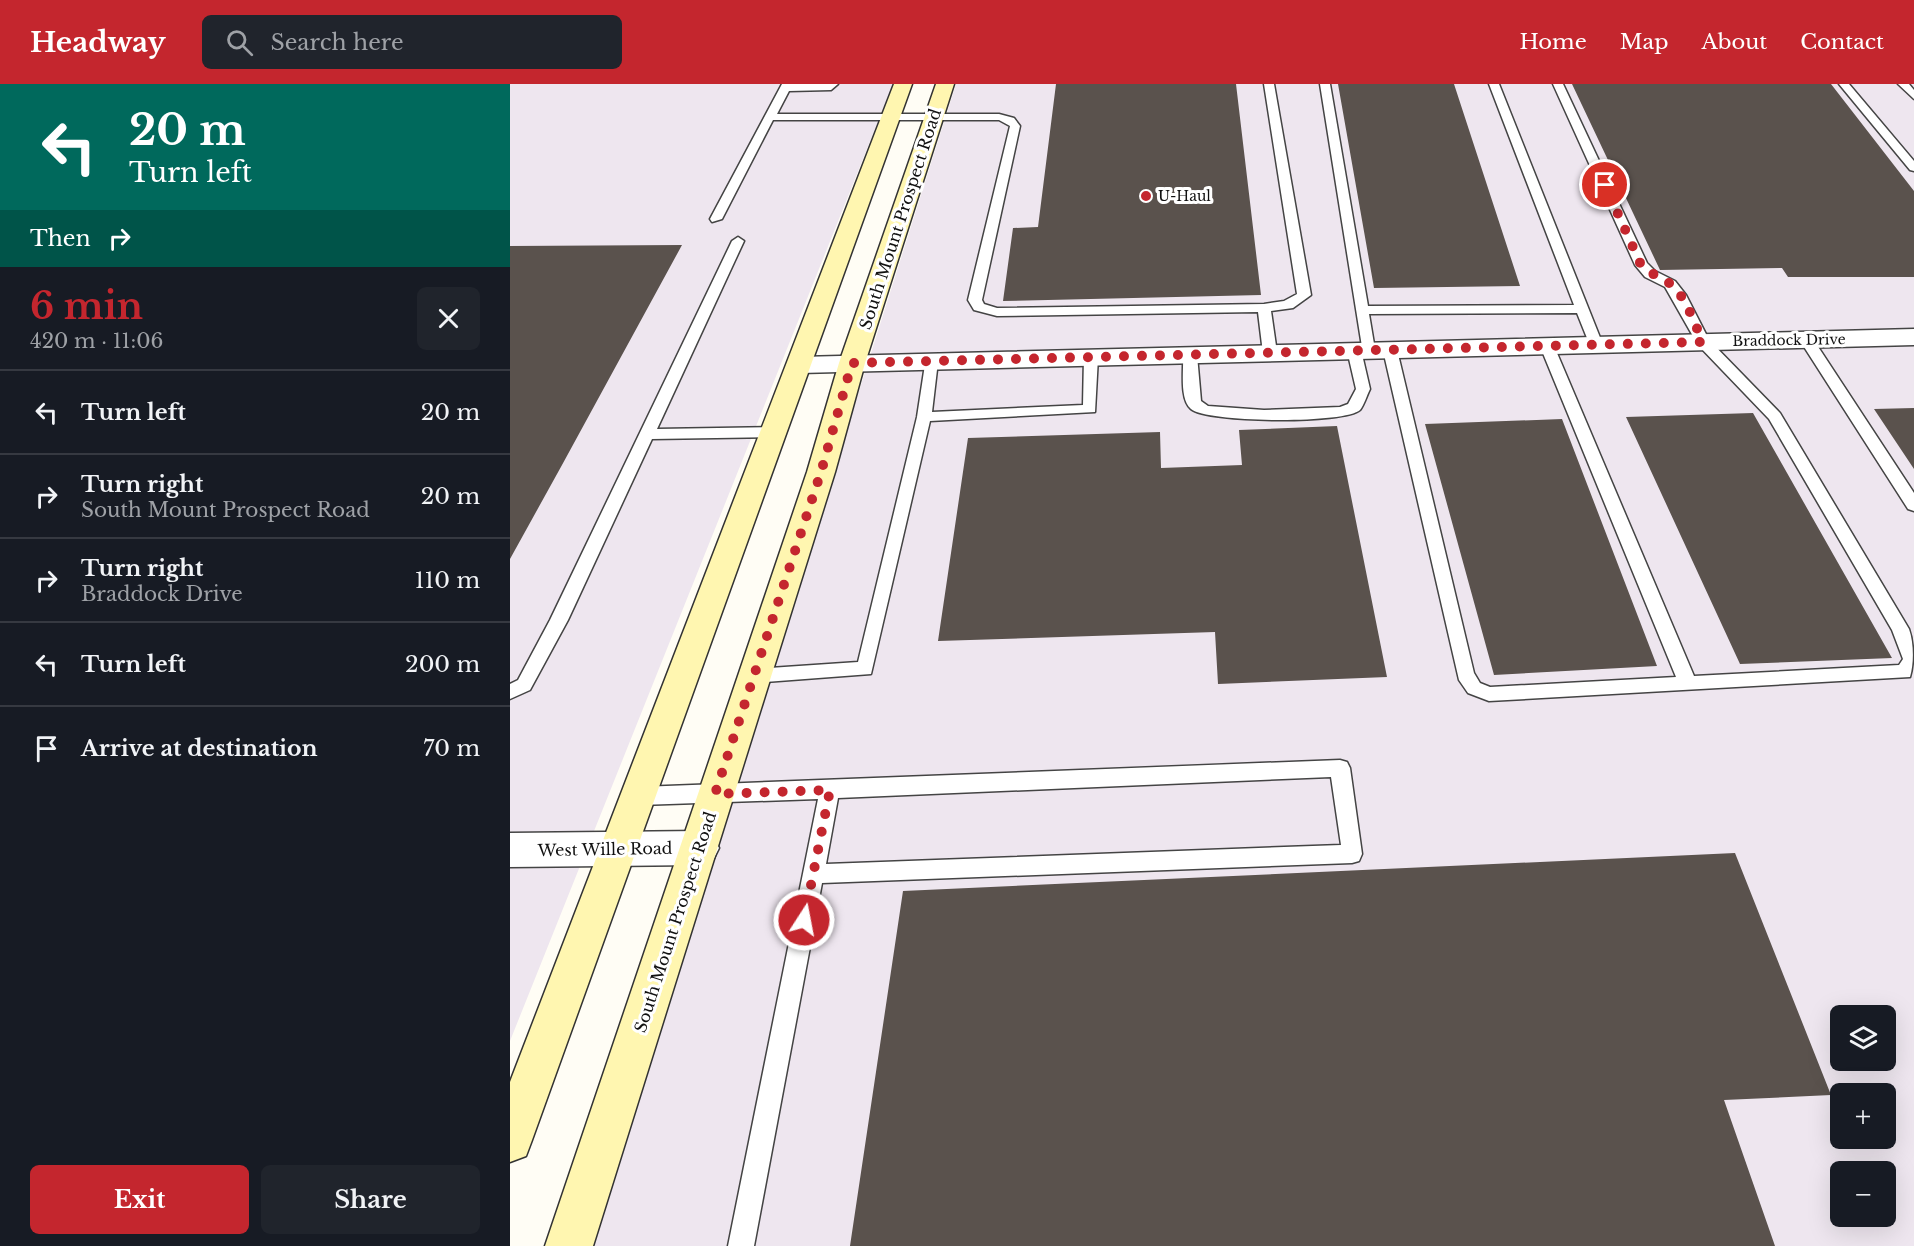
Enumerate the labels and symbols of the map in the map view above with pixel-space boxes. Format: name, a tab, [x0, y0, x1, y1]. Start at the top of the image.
street label: South Mount Prospect Road	[855, 106, 945, 332]
pin	[1579, 159, 1630, 210]
place label: U-Haul	[1158, 187, 1211, 205]
marker: U-Haul	[1139, 189, 1153, 203]
street label: Braddock Drive	[1732, 330, 1846, 350]
street label: South Mount Prospect Road	[630, 809, 720, 1035]
street label: West Wille Road	[536, 838, 673, 860]
position arrow	[772, 888, 836, 952]

